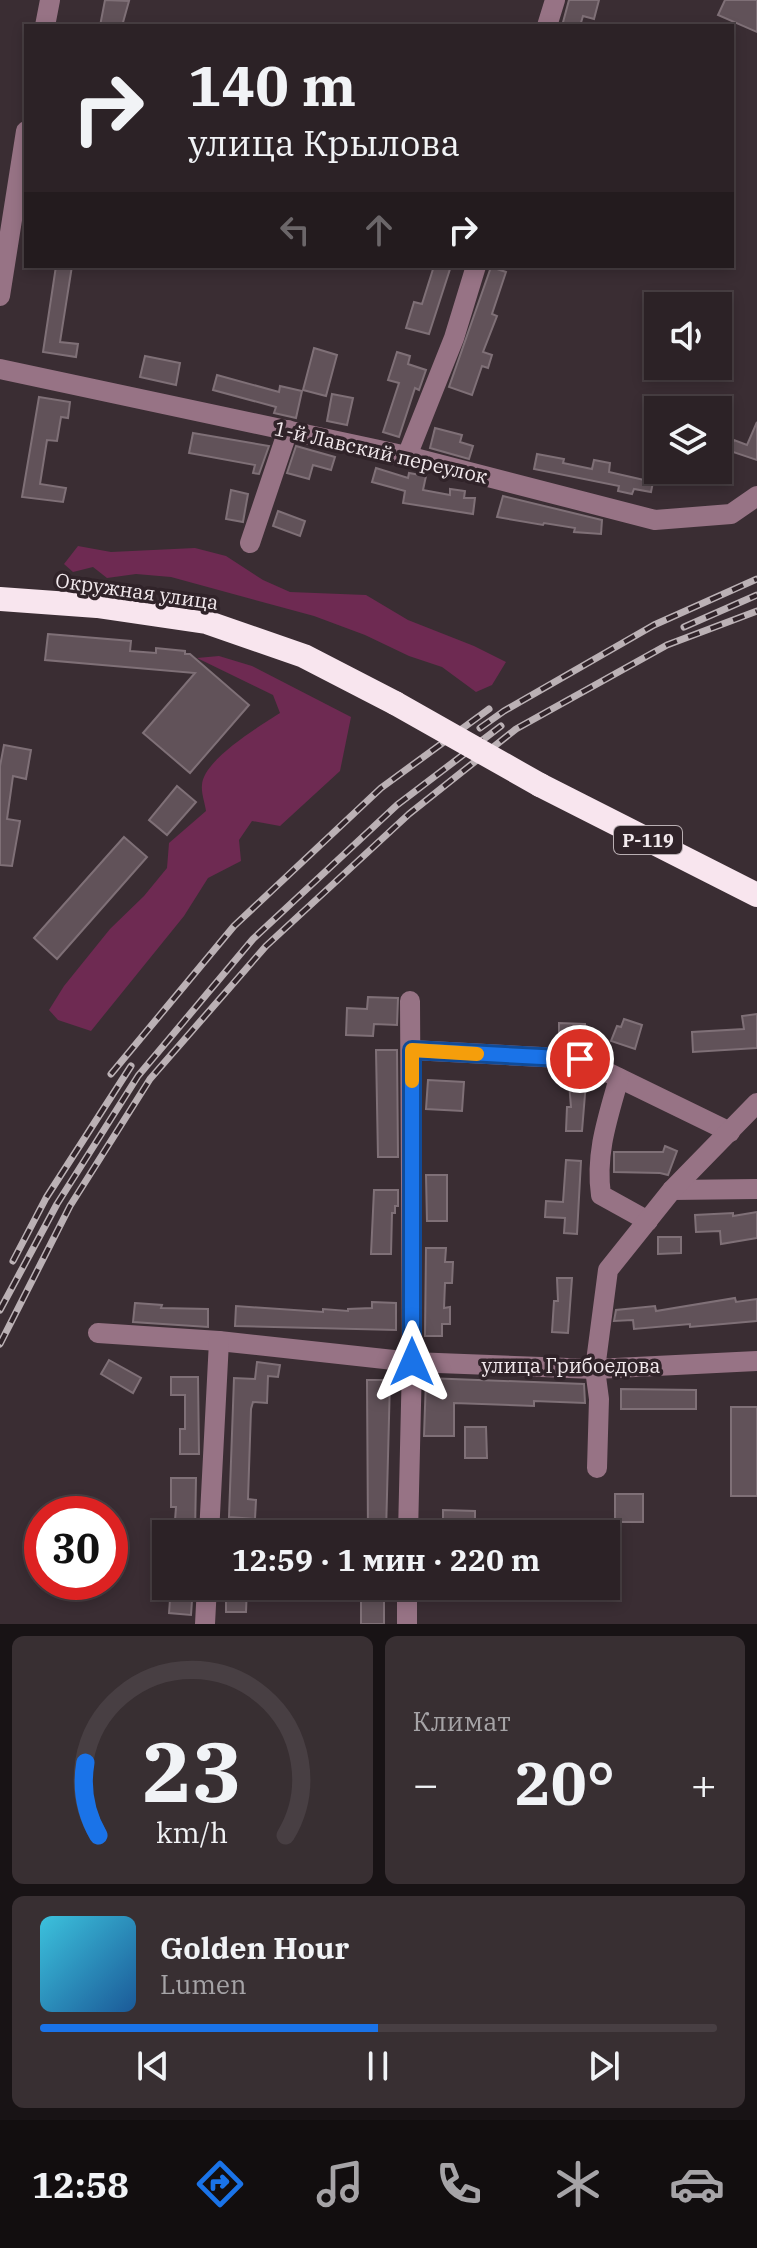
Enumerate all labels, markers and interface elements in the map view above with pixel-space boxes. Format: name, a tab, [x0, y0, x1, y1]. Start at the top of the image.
text: 140 m	[188, 49, 356, 121]
icon: right	[56, 56, 160, 160]
text: улица Крылова	[188, 119, 460, 166]
icon: left	[273, 208, 317, 252]
icon: ahead	[357, 208, 401, 252]
icon: right	[441, 208, 485, 252]
map controls	[644, 292, 732, 484]
button: sound	[644, 292, 732, 380]
button: layers	[644, 396, 732, 484]
street label: 1-й Лавский переулок	[272, 414, 491, 490]
street label: Окружная улица	[54, 566, 220, 616]
road number: Р-119	[614, 826, 682, 854]
pin	[546, 1025, 614, 1093]
icon: arrive	[558, 1037, 602, 1081]
position arrow	[370, 1320, 454, 1404]
street label: улица Грибоедова	[482, 1352, 660, 1379]
speed limit sign: 30	[24, 1496, 128, 1600]
text: 12:59 · 1 мин · 220 m	[232, 1540, 540, 1579]
text: Климат	[413, 1704, 511, 1738]
text: 23	[142, 1717, 242, 1825]
text: 20°	[515, 1743, 615, 1822]
text: −	[413, 1755, 439, 1812]
text: +	[691, 1755, 717, 1812]
text: km/h	[156, 1814, 228, 1851]
text: Golden Hour	[160, 1928, 349, 1967]
text: Lumen	[160, 1967, 247, 2001]
icon: previous	[131, 2044, 175, 2088]
icon: pause	[356, 2044, 400, 2088]
icon: next	[582, 2044, 626, 2088]
icon: directions	[192, 2156, 248, 2212]
icon: music	[312, 2156, 368, 2212]
icon: phone	[431, 2156, 487, 2212]
icon: climate	[550, 2156, 606, 2212]
icon: car	[669, 2156, 725, 2212]
text: 12:58	[32, 2161, 129, 2208]

